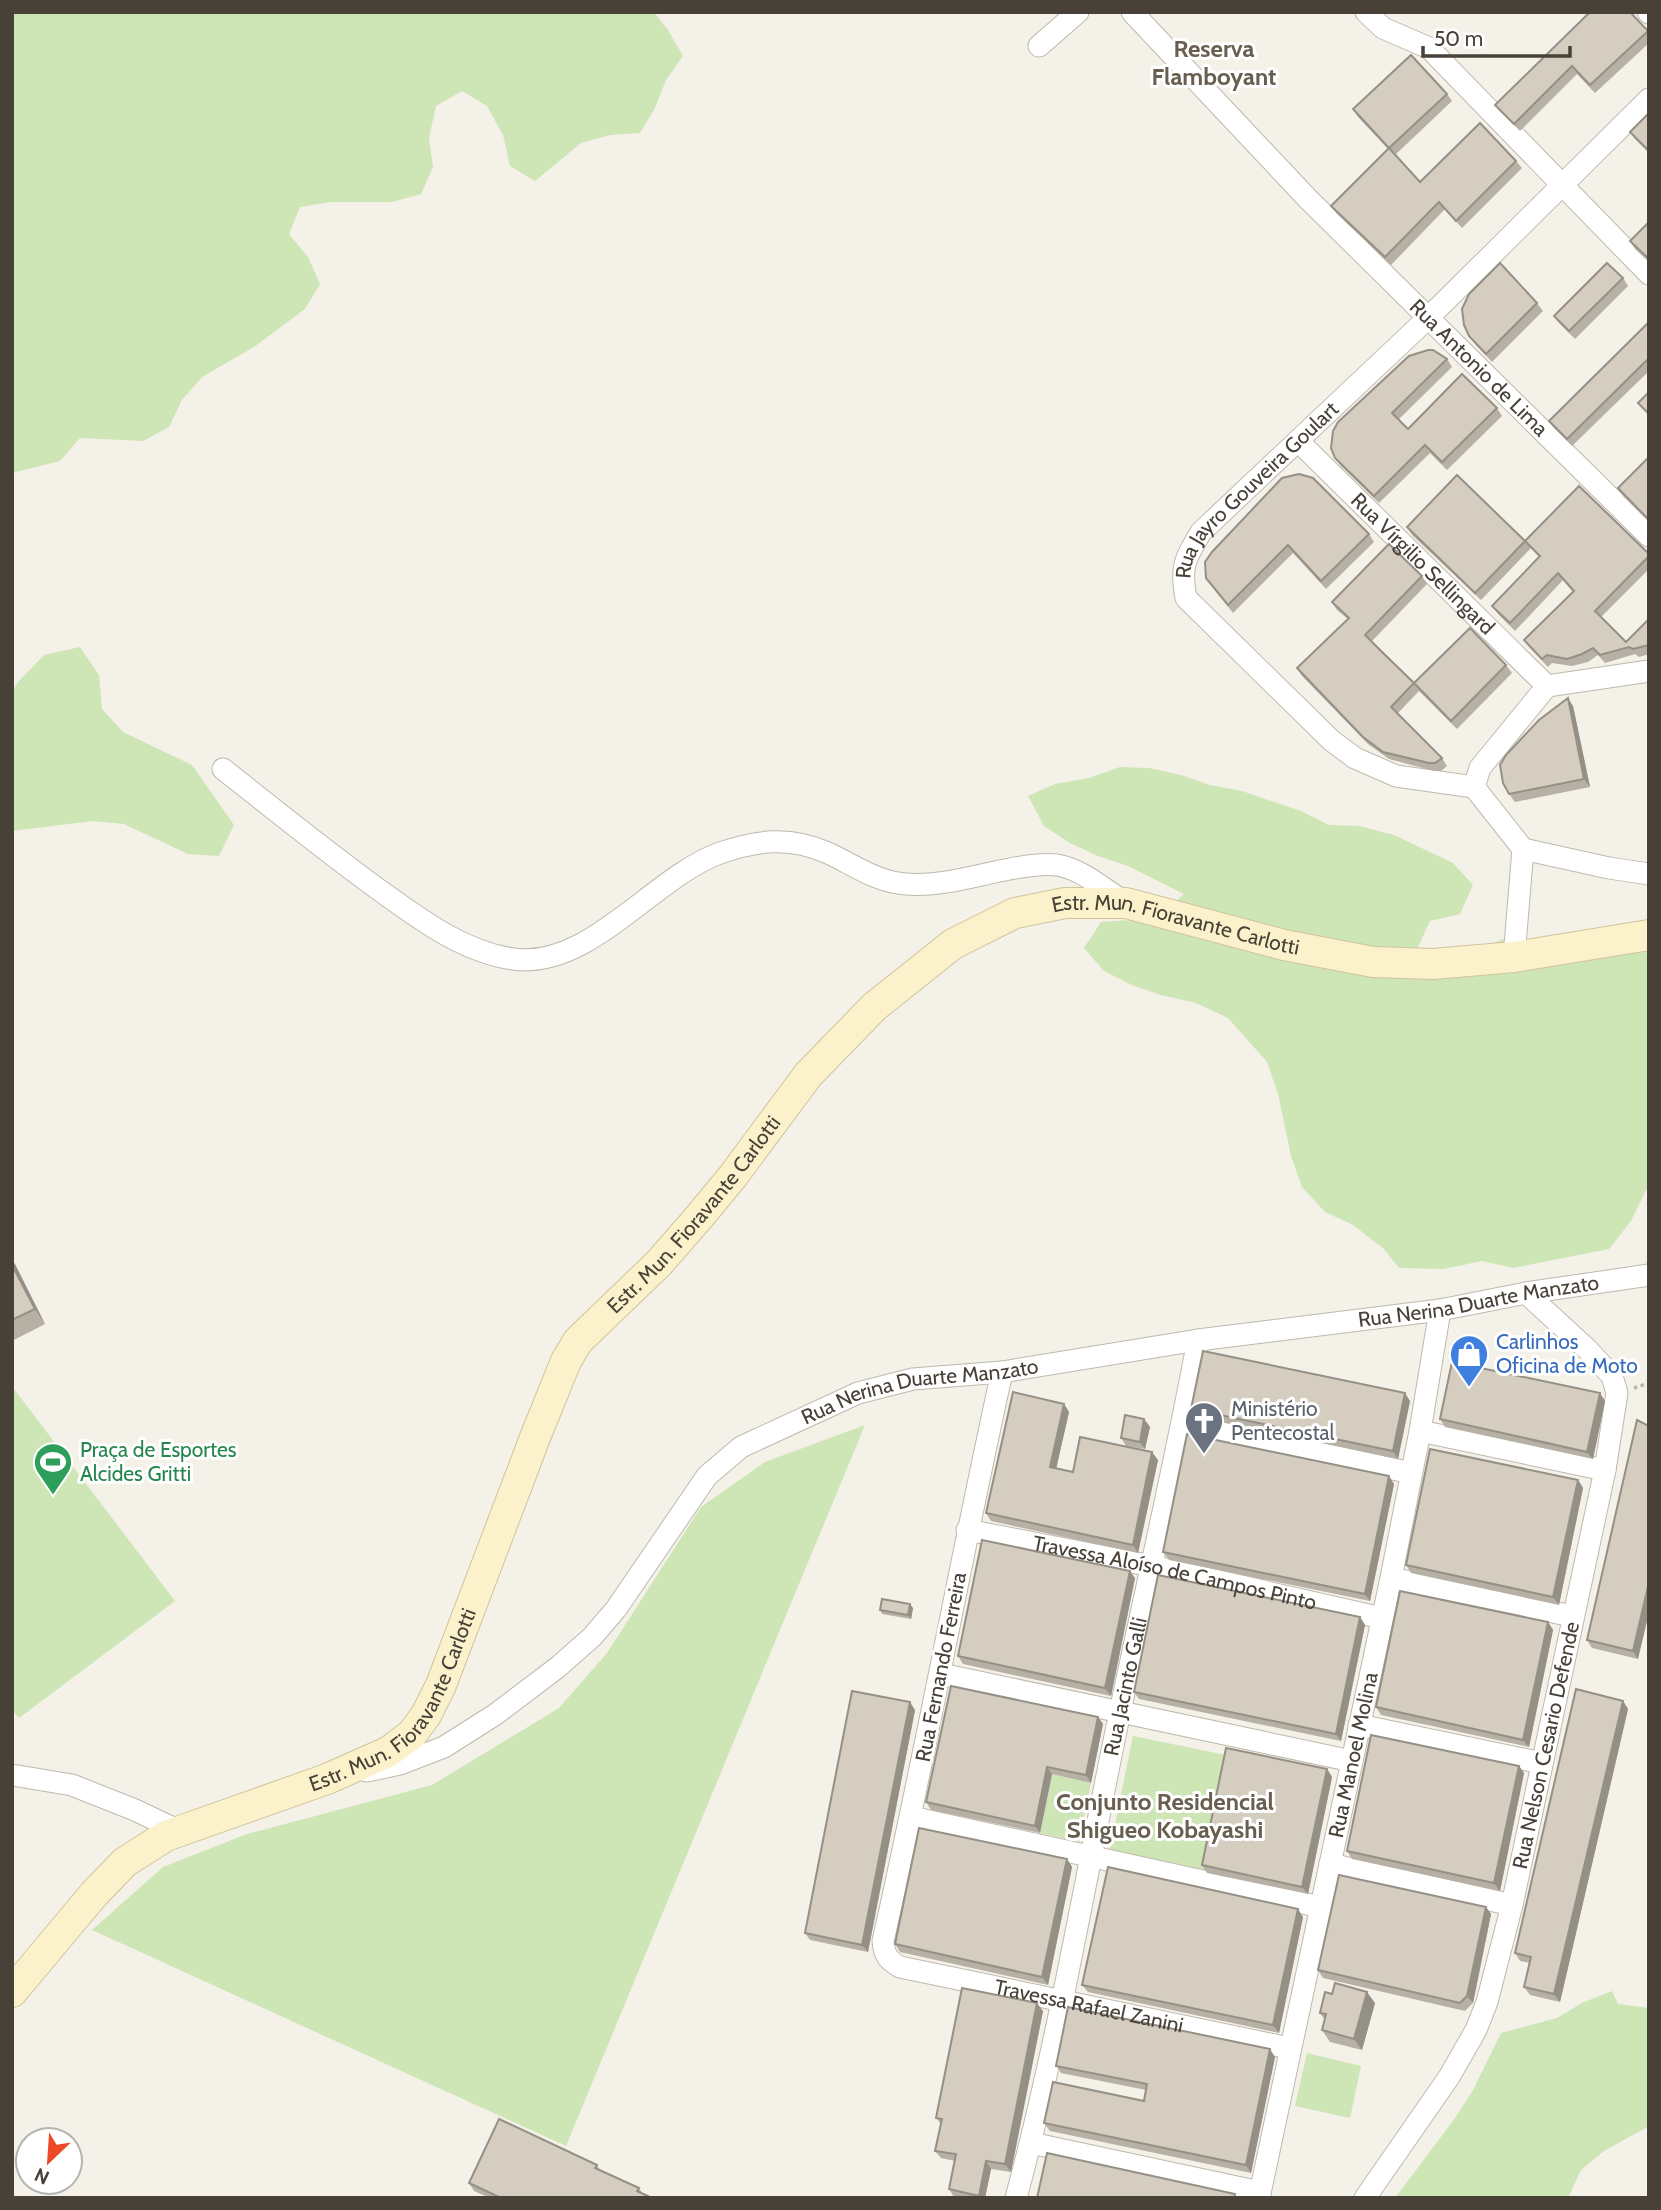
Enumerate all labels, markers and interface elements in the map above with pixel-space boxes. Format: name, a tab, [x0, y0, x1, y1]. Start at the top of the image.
scale bar	[1423, 14, 1570, 58]
text: 50 m	[1434, 26, 1483, 51]
district label: Reserva Flamboyant	[1152, 34, 1276, 91]
street label: Rua Antonio de Lima	[1405, 294, 1554, 441]
street label: Rua Jayro Gouveira Goulart	[1170, 396, 1343, 579]
street label: Rua Vírgilio Sellingard	[1346, 487, 1500, 640]
street label: Estr. Mun. Fioravante Carlotti	[1049, 889, 1302, 960]
street label: Estr. Mun. Fioravante Carlotti	[602, 1111, 785, 1318]
street label: Rua Nerina Duarte Manzato	[1356, 1269, 1600, 1332]
place label: Carlinhos Oficina de Moto	[1496, 1329, 1638, 1378]
shop icon: Carlinhos Oficina de Moto	[1448, 1333, 1490, 1388]
street label: Rua Nerina Duarte Manzato	[797, 1353, 1040, 1429]
place label: Ministério Pentecostal	[1231, 1396, 1335, 1445]
church icon: Ministério Pentecostal	[1183, 1400, 1225, 1455]
place label: Praça de Esportes Alcides Gritti	[80, 1437, 237, 1486]
sports icon: Praça de Esportes Alcides Gritti	[32, 1441, 74, 1496]
street label: Travessa Aloíso de Campos Pinto	[1031, 1530, 1319, 1615]
street label: Rua Fernando Ferreira	[910, 1570, 971, 1764]
street label: Estr. Mun. Fioravante Carlotti	[305, 1605, 481, 1796]
street label: Rua Jacinto Galli	[1098, 1615, 1152, 1758]
street label: Rua Nelson Cesario Defende	[1507, 1619, 1584, 1871]
street label: Rua Manoel Molina	[1323, 1670, 1383, 1840]
district label: Conjunto Residencial Shigueo Kobayashi	[1056, 1787, 1274, 1844]
street label: Travessa Rafael Zanini	[992, 1974, 1186, 2038]
north arrow	[14, 2126, 84, 2196]
text: N	[31, 2163, 53, 2189]

